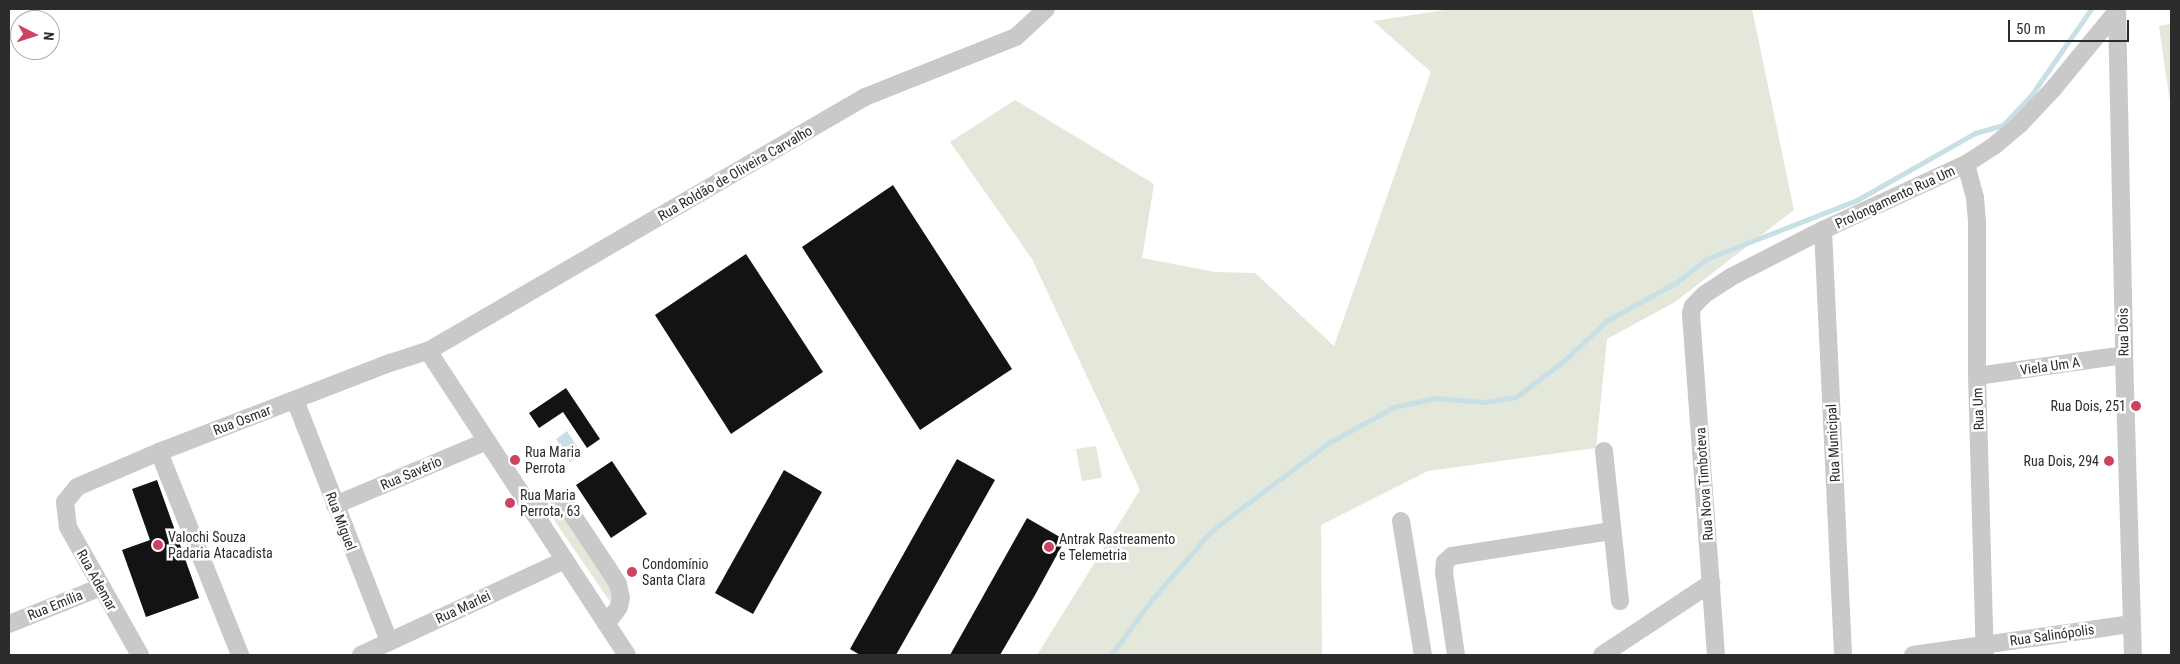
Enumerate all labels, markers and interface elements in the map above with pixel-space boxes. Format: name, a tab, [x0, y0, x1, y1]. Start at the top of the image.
north arrow	[10, 10, 60, 60]
scale bar	[2010, 10, 2131, 42]
text: 50 m	[2016, 20, 2046, 38]
text: N	[41, 31, 57, 41]
street label: Rua Roldão de Oliveira Carvalho	[655, 122, 815, 224]
street label: Prolongamento Rua Um	[1832, 162, 1958, 232]
street label: Rua Dois	[2114, 307, 2132, 357]
street label: Viela Um A	[2019, 353, 2081, 379]
street label: Rua Um	[1969, 387, 1987, 431]
place label: Rua Dois, 251	[2051, 398, 2126, 414]
marker: Rua Dois, 251	[2130, 400, 2142, 412]
street label: Rua Osmar	[211, 401, 273, 439]
street label: Rua Municipal	[1823, 404, 1843, 482]
street label: Rua Nova Timboteva	[1692, 427, 1716, 541]
place label: Rua Maria Perrota	[525, 444, 581, 477]
street label: Rua Savério	[378, 453, 444, 493]
place label: Rua Dois, 294	[2024, 453, 2099, 469]
marker: Rua Maria Perrota	[509, 454, 521, 466]
marker: Rua Dois, 294	[2103, 455, 2115, 467]
place label: Rua Maria Perrota, 63	[520, 487, 580, 520]
street label: Rua Miguel	[322, 489, 360, 553]
marker: Rua Maria Perrota, 63	[504, 497, 516, 509]
place label: Valochi Souza Padaria Atacadista	[168, 529, 273, 562]
place label: Antrak Rastreamento e Telemetria	[1059, 531, 1175, 564]
marker: Valochi Souza Padaria Atacadista	[152, 539, 164, 551]
marker: Antrak Rastreamento e Telemetria	[1043, 541, 1055, 553]
street label: Rua Ademar	[73, 547, 121, 613]
place label: Condomínio Santa Clara	[642, 556, 709, 588]
marker: Condomínio Santa Clara	[626, 566, 638, 578]
street label: Rua Emília	[25, 586, 85, 624]
street label: Rua Marlei	[433, 587, 493, 627]
street label: Rua Salinópolis	[2009, 621, 2095, 649]

